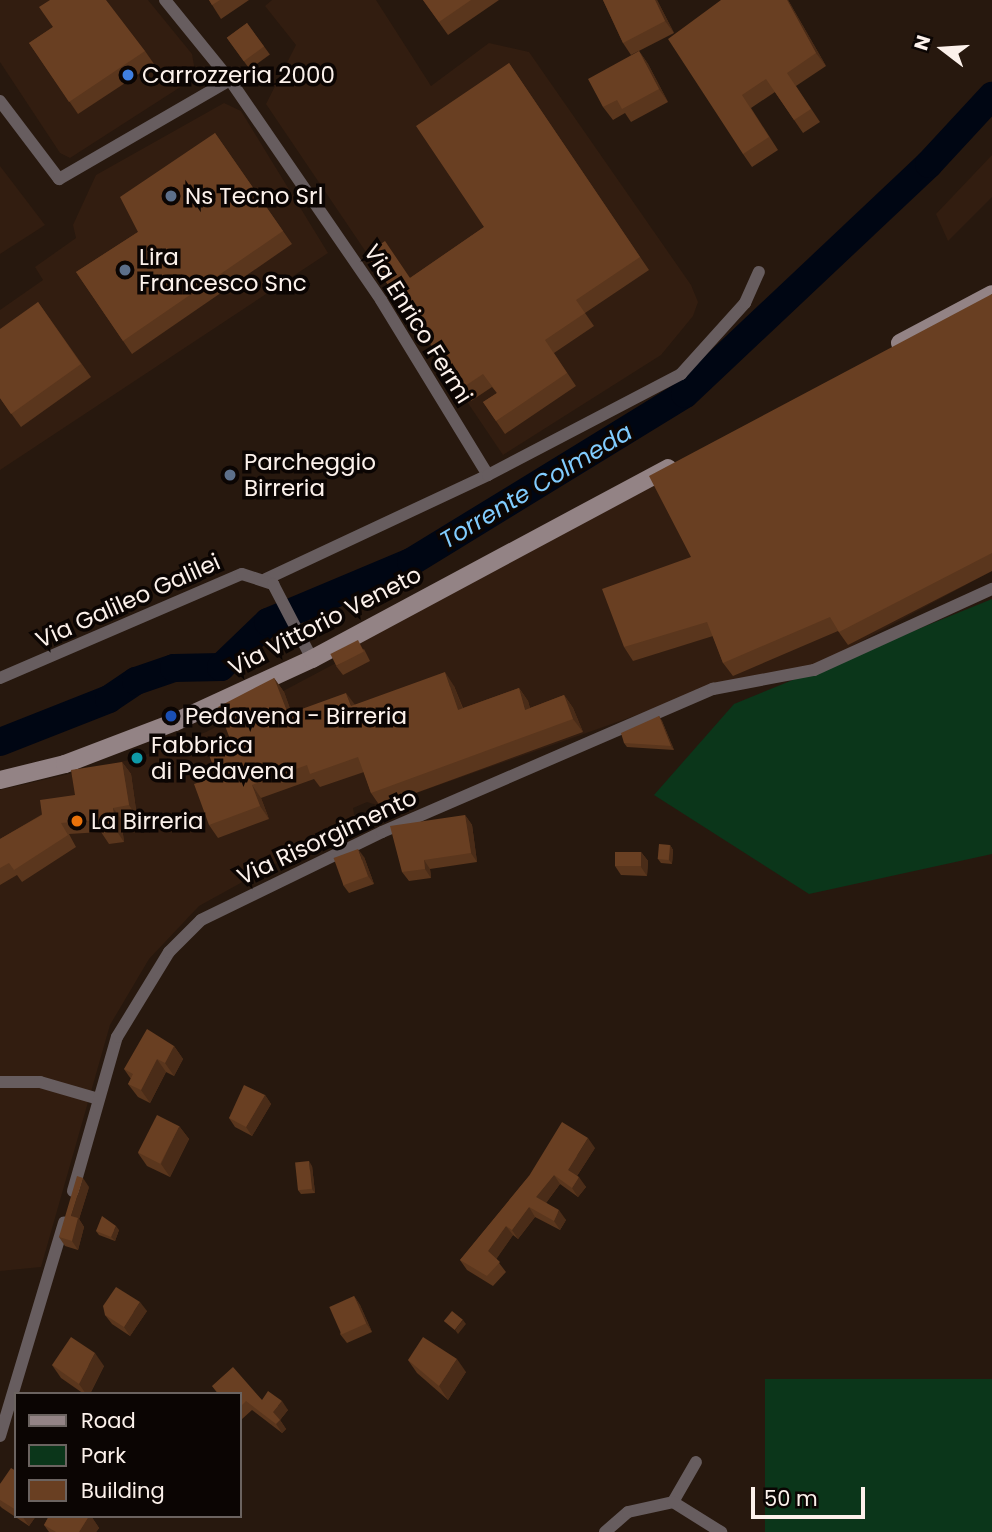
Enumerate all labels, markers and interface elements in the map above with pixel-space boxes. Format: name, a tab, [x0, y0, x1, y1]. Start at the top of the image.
north arrow	[908, 14, 978, 84]
text: N	[907, 32, 937, 54]
place label: Carrozzeria 2000	[142, 61, 335, 89]
marker: Carrozzeria 2000	[120, 67, 136, 83]
place label: Ns Tecno Srl	[185, 182, 323, 210]
marker: Ns Tecno Srl	[163, 188, 179, 204]
street label: Via Enrico Fermi	[358, 239, 478, 409]
place label: Lira Francesco Snc	[139, 243, 307, 297]
marker: Lira Francesco Snc	[117, 262, 133, 278]
water label: Torrente Colmeda	[435, 417, 637, 555]
place label: Parcheggio Birreria	[244, 448, 376, 502]
marker: Parcheggio Birreria	[222, 467, 238, 483]
street label: Via Galileo Galilei	[32, 548, 224, 654]
street label: Via Vittorio Veneto	[224, 560, 426, 682]
place label: Pedavena - Birreria	[185, 702, 407, 730]
marker: Pedavena - Birreria	[163, 708, 179, 724]
place label: Fabbrica di Pedavena	[151, 731, 294, 785]
marker: Fabbrica di Pedavena	[129, 750, 145, 766]
street label: Via Risorgimento	[233, 783, 421, 891]
place label: La Birreria	[91, 807, 204, 835]
marker: La Birreria	[69, 813, 85, 829]
legend	[14, 1392, 242, 1518]
text: Road	[81, 1406, 136, 1435]
text: Park	[81, 1441, 126, 1470]
scale bar	[754, 1472, 868, 1516]
text: Building	[81, 1476, 165, 1505]
text: 50 m	[764, 1484, 818, 1513]

